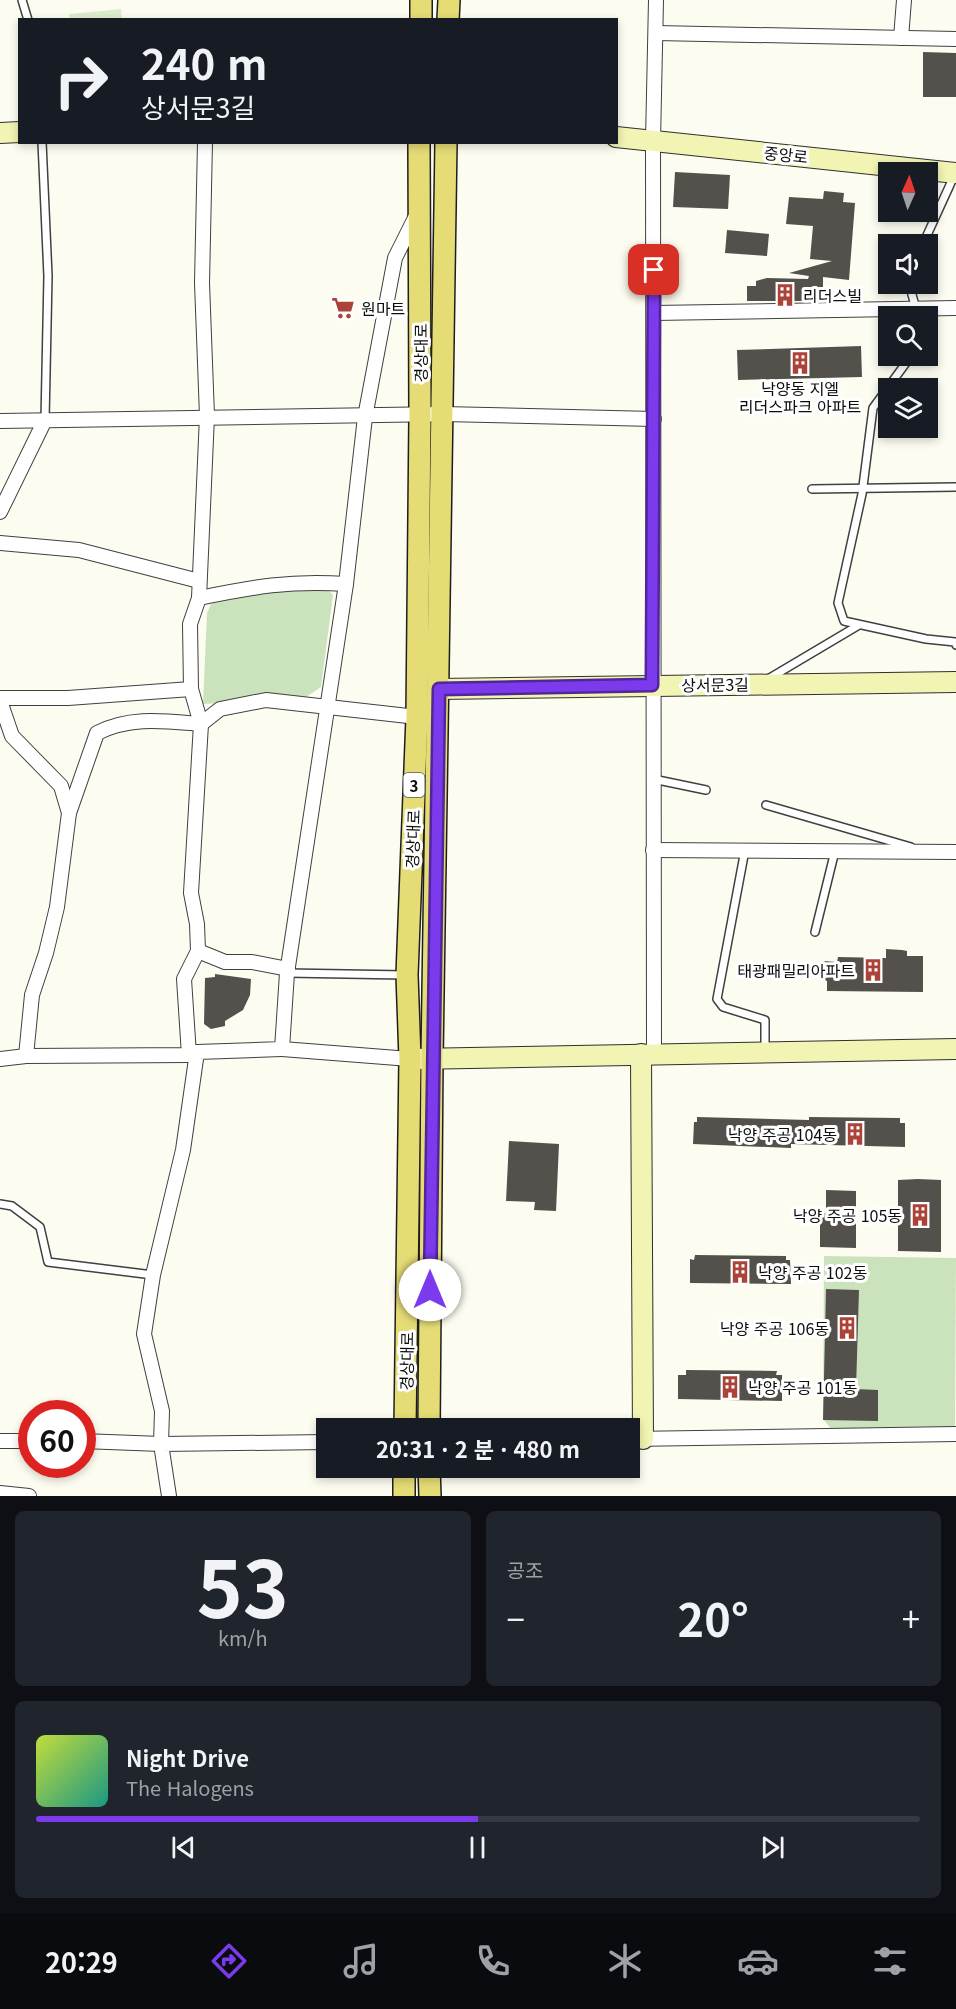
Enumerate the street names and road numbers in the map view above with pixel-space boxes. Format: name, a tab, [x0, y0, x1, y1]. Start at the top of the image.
street label: 중앙로	[763, 140, 809, 168]
street label: 경상대로	[408, 323, 432, 382]
street label: 상서문3길	[681, 671, 749, 697]
road number: 3	[404, 773, 424, 797]
street label: 경상대로	[399, 809, 425, 869]
street label: 경상대로	[393, 1331, 419, 1391]

